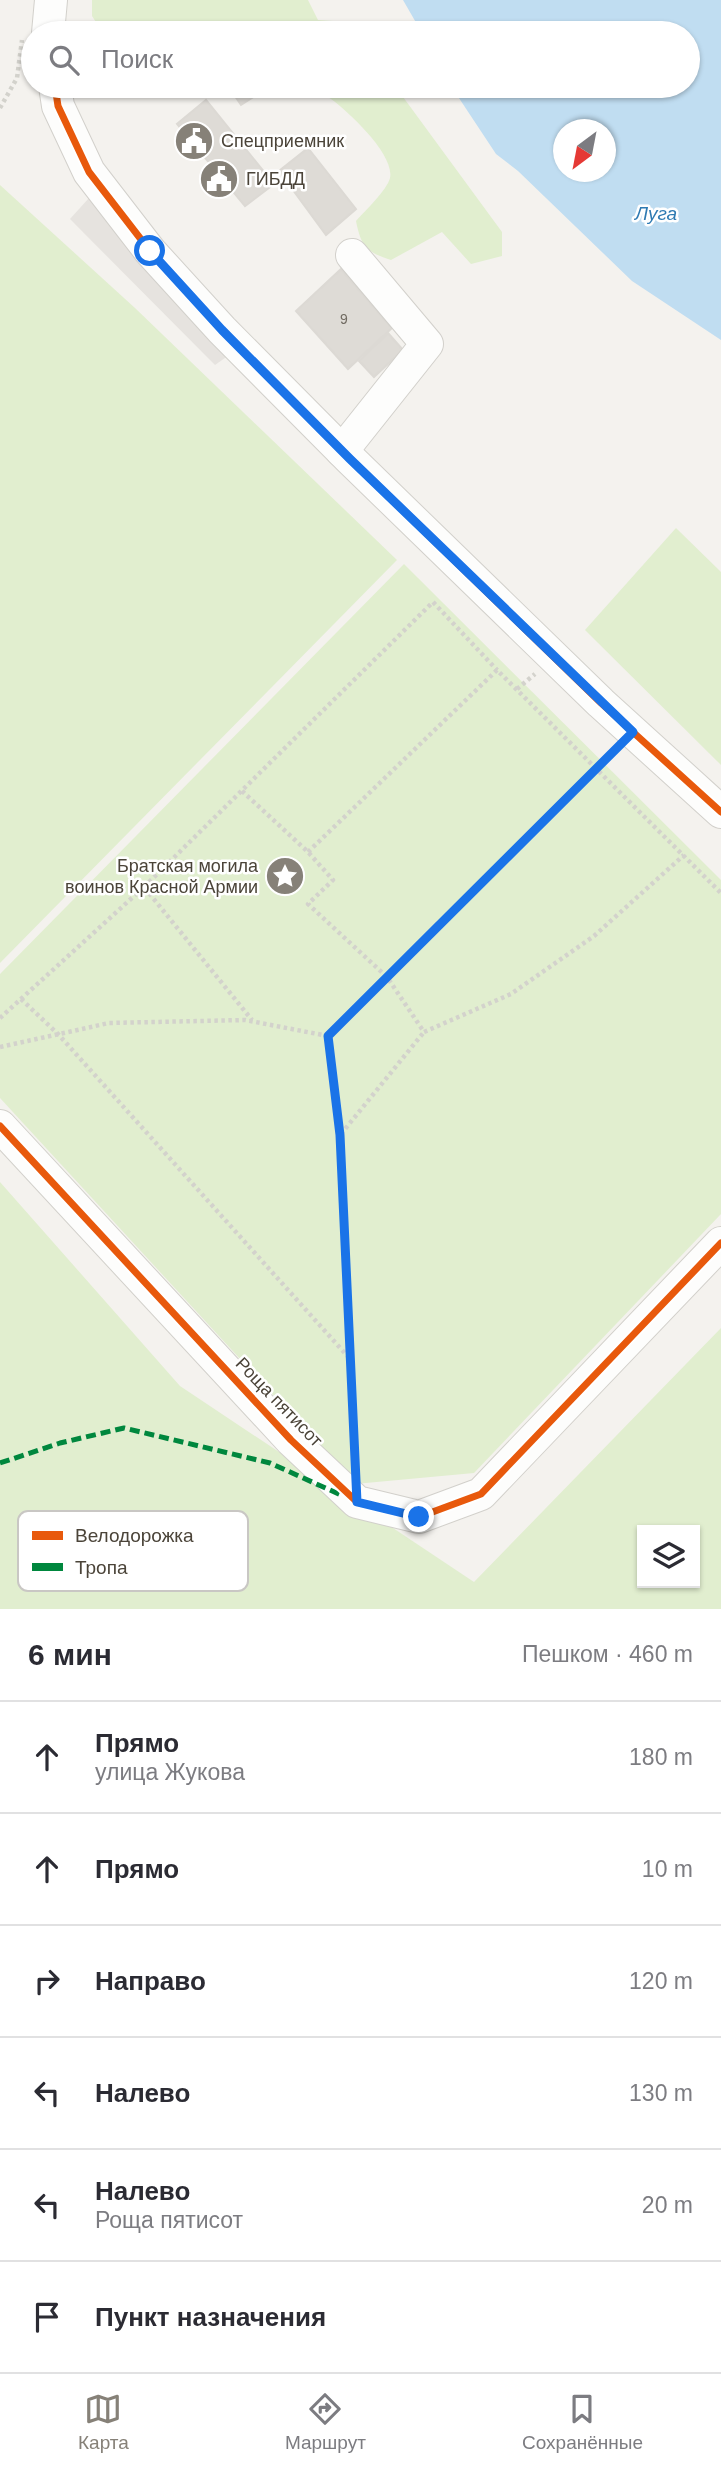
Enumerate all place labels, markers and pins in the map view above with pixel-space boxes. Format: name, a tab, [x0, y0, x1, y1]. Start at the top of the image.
public building icon: Спецприемник	[173, 120, 215, 162]
place label: Спецприемник	[221, 131, 344, 151]
public building icon: ГИБДД	[198, 158, 240, 200]
place label: ГИБДД	[246, 169, 305, 189]
place icon: Братская могила воинов Красной Армии	[264, 855, 306, 897]
place label: Братская могила воинов Красной Армии	[65, 856, 259, 897]

